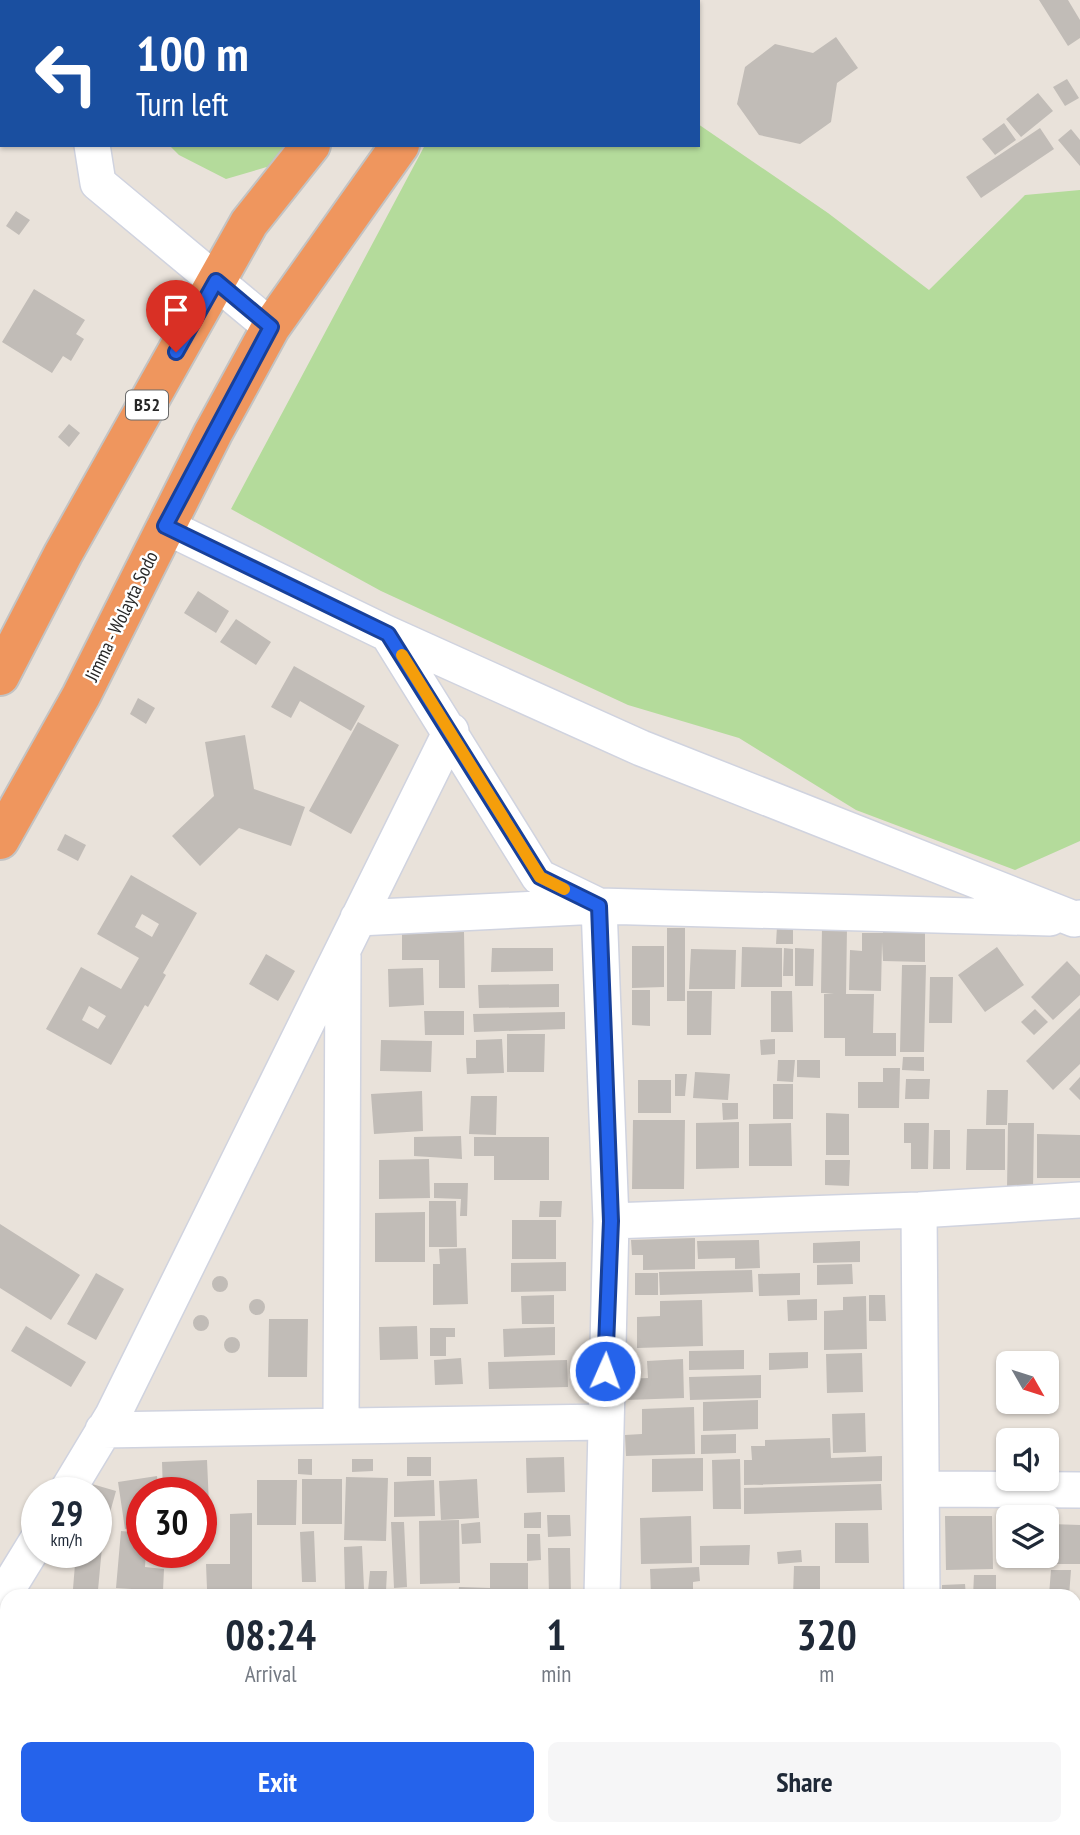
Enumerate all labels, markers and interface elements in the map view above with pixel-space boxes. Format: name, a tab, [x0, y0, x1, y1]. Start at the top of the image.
text: 100 m	[136, 21, 249, 85]
icon: left	[21, 28, 112, 119]
text: Turn left	[136, 83, 228, 125]
pin	[146, 280, 206, 352]
icon: arrive	[157, 291, 195, 329]
road number: B52	[126, 390, 168, 419]
street label: Jimma - Wolayta Sodo	[79, 547, 163, 686]
position arrow	[568, 1334, 642, 1408]
north arrow	[996, 1351, 1059, 1414]
map controls	[996, 1351, 1059, 1568]
button: sound	[996, 1428, 1059, 1491]
speed limit sign: 30	[126, 1477, 217, 1568]
text: 29	[50, 1490, 83, 1536]
button: layers	[996, 1505, 1059, 1568]
text: km/h	[51, 1528, 82, 1551]
text: 08:24	[225, 1607, 316, 1662]
text: 1	[546, 1607, 566, 1662]
text: 320	[797, 1607, 857, 1662]
text: Arrival	[245, 1659, 297, 1688]
text: min	[541, 1659, 571, 1688]
text: m	[819, 1659, 834, 1688]
button: Exit	[21, 1742, 534, 1822]
button: Share	[548, 1742, 1061, 1822]

